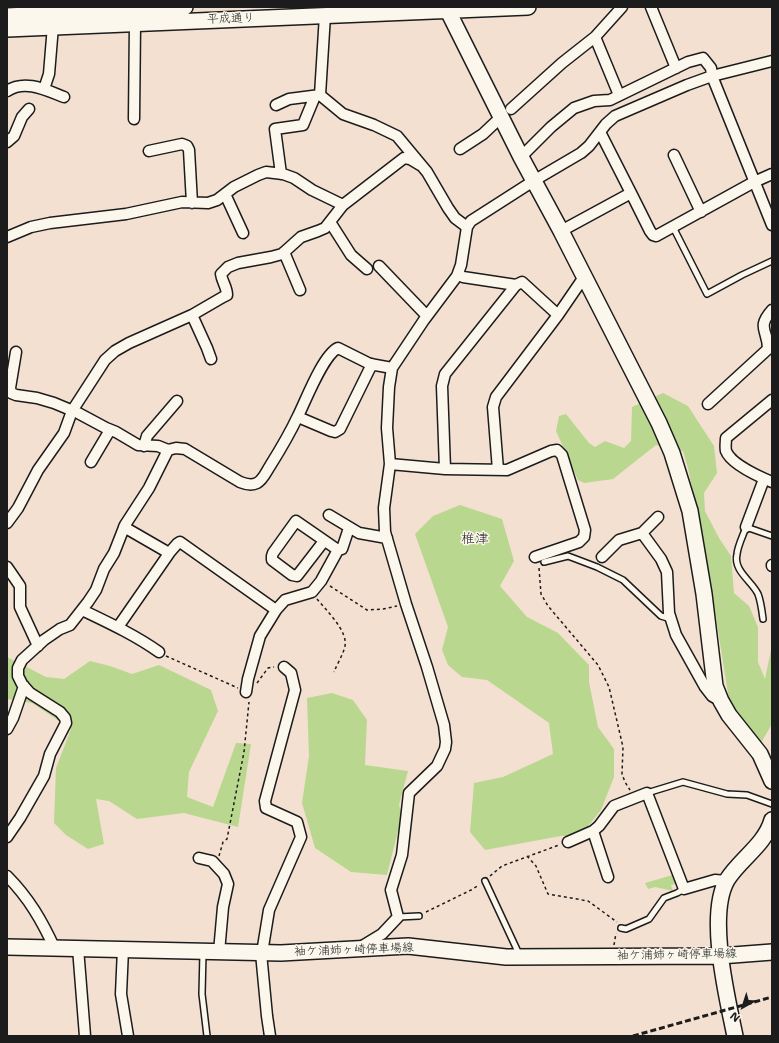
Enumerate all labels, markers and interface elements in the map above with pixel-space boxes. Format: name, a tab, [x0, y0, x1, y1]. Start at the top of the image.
street label: 平成通り	[207, 11, 255, 27]
district label: 椎津	[461, 531, 489, 547]
street label: 袖ケ浦姉ヶ崎停車場線	[294, 941, 414, 959]
street label: 袖ケ浦姉ヶ崎停車場線	[617, 947, 737, 963]
north arrow	[723, 987, 763, 1027]
text: N	[727, 1008, 743, 1025]

